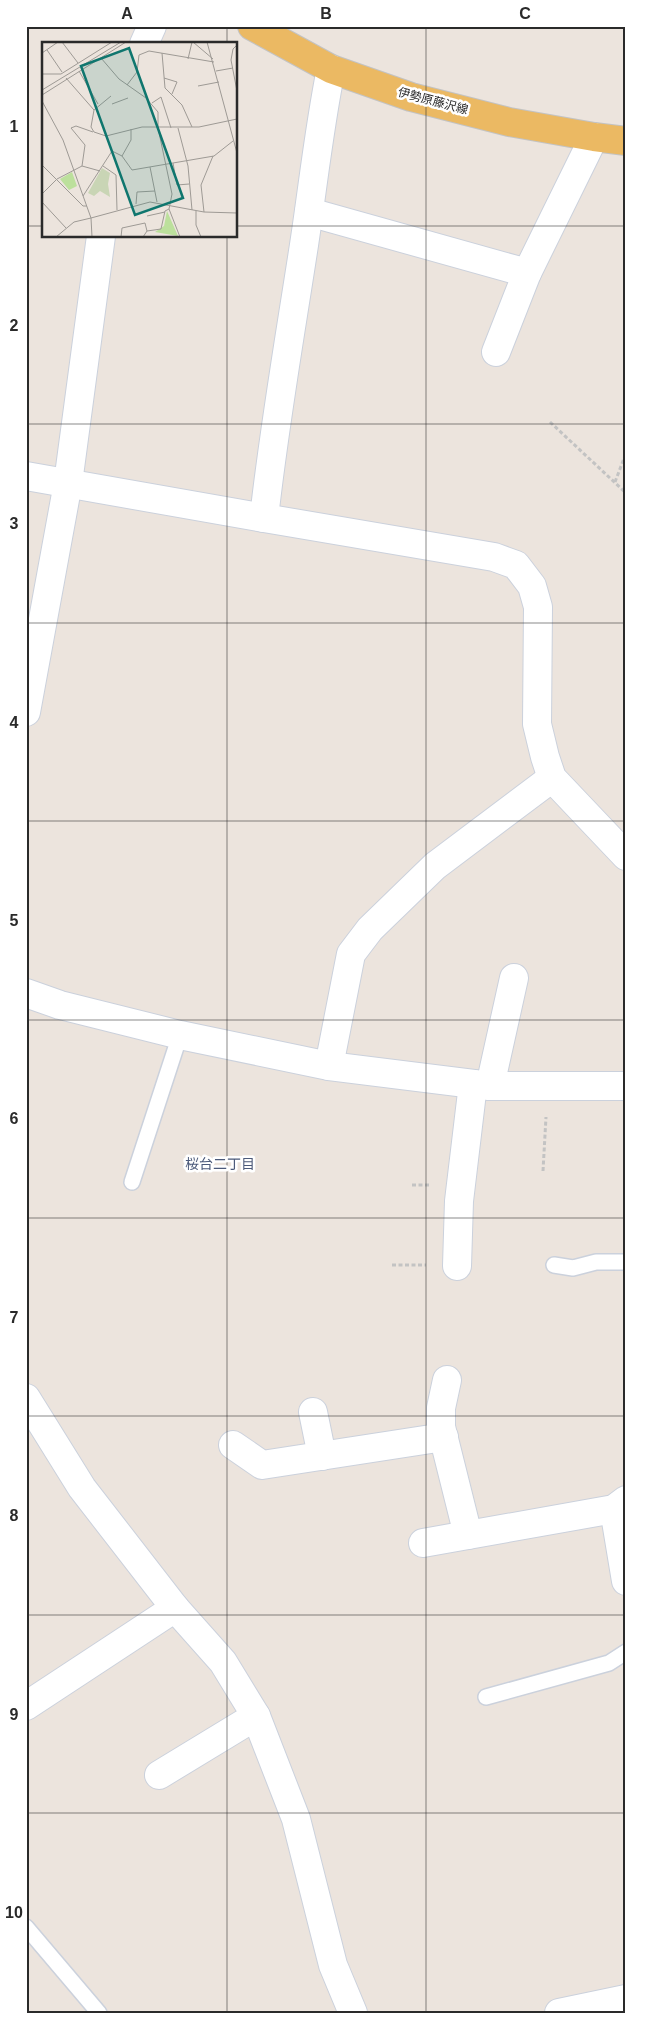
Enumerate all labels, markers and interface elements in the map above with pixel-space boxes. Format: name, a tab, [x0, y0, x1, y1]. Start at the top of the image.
text: A	[121, 5, 133, 22]
text: B	[320, 5, 332, 22]
text: C	[519, 5, 531, 22]
inset map	[42, 42, 238, 238]
street label: 伊勢原藤沢線	[396, 85, 470, 117]
text: 1	[10, 118, 19, 135]
text: 2	[10, 317, 19, 334]
text: 3	[10, 515, 19, 532]
text: 4	[10, 714, 19, 731]
text: 5	[10, 912, 19, 929]
text: 6	[10, 1110, 19, 1127]
district label: 桜台二丁目	[185, 1156, 255, 1172]
text: 7	[10, 1309, 19, 1326]
text: 8	[10, 1507, 19, 1524]
text: 9	[10, 1706, 19, 1723]
text: 10	[5, 1904, 23, 1921]

